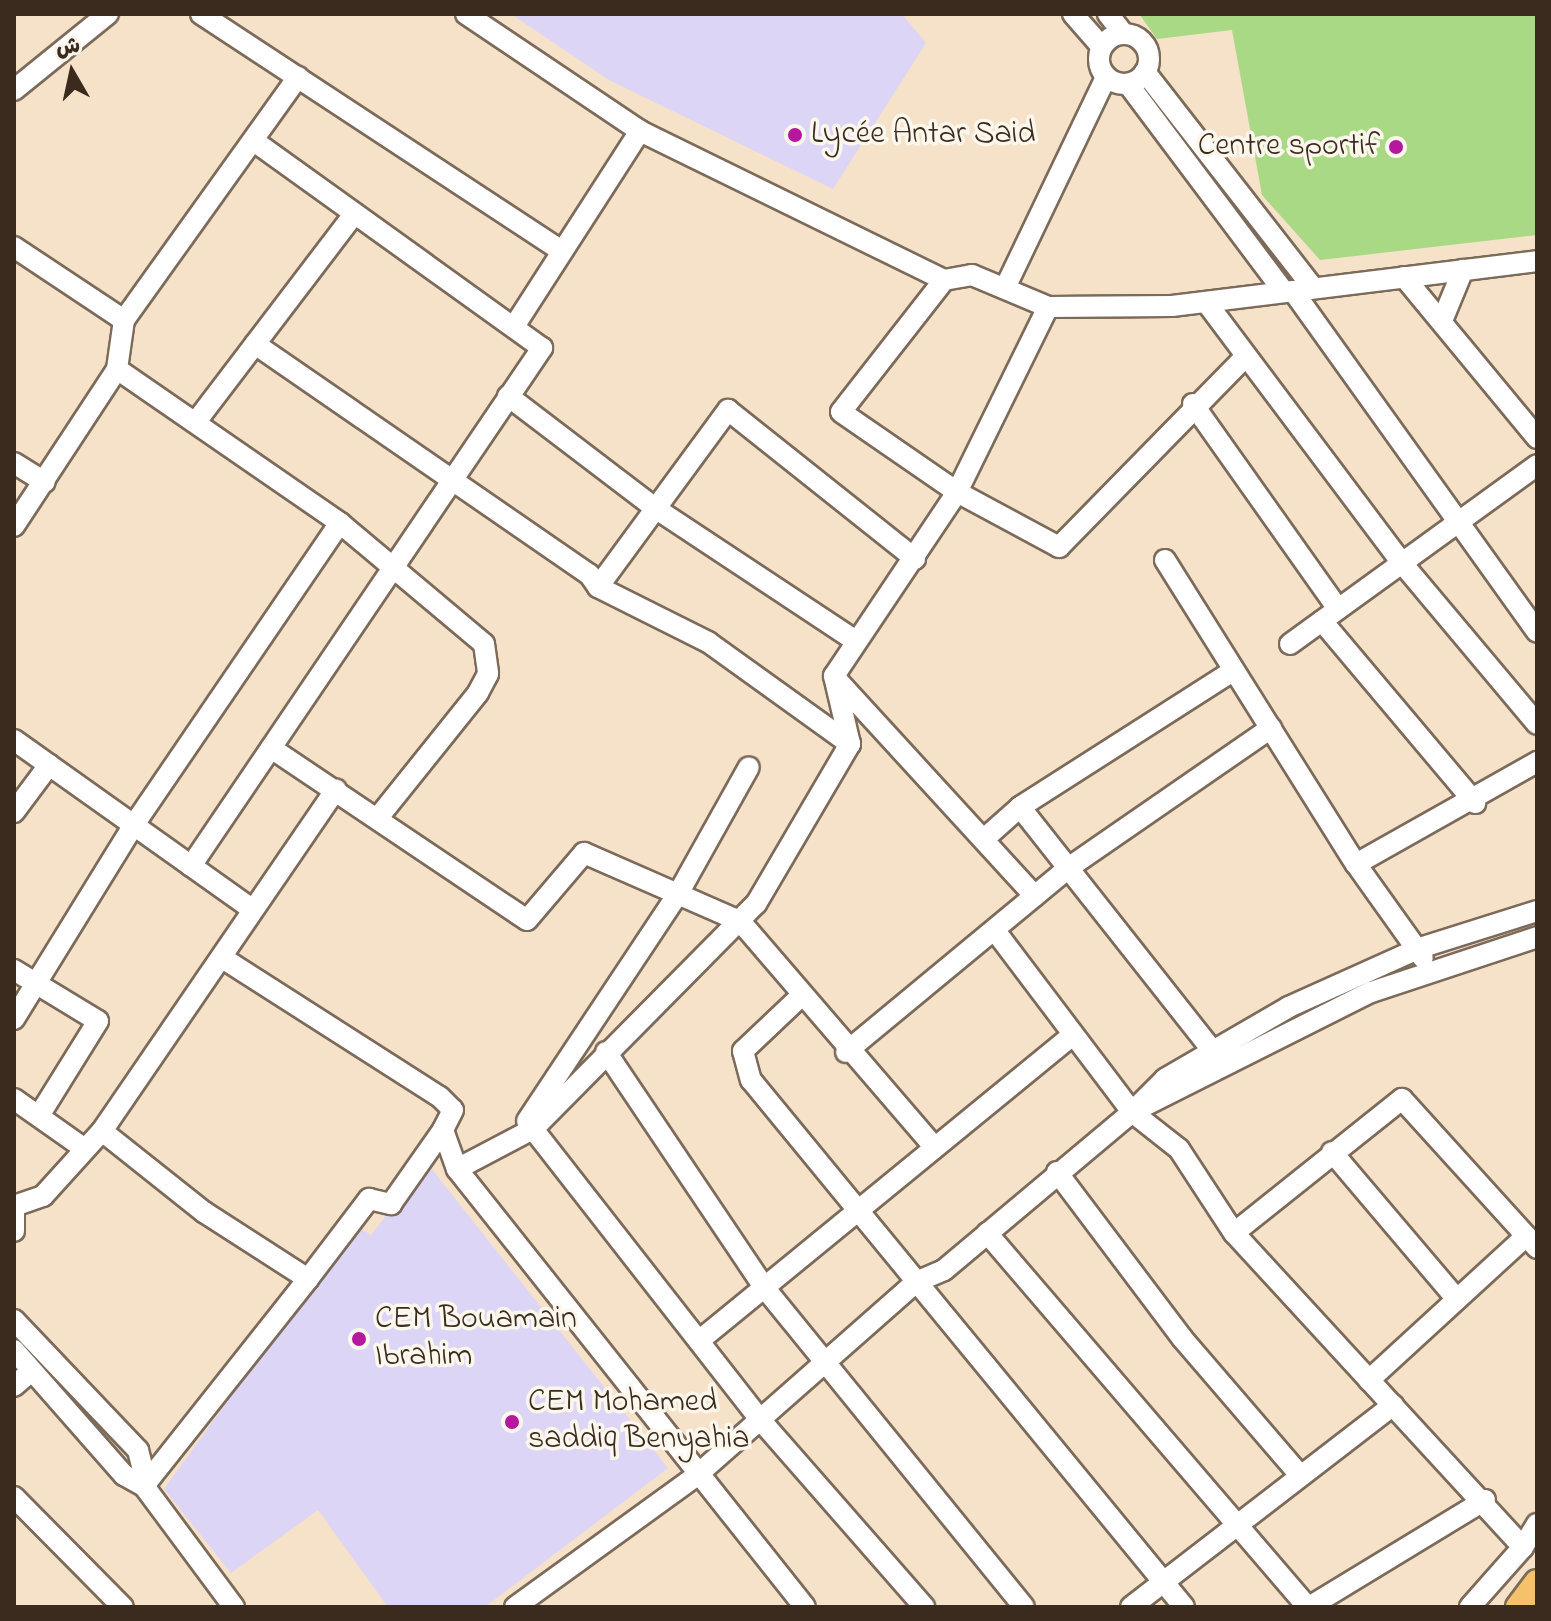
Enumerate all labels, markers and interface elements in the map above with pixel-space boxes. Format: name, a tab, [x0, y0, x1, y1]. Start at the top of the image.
text: ش	[54, 31, 83, 66]
north arrow	[32, 32, 112, 112]
place label: Lycée Antar Said	[811, 116, 1035, 154]
marker: Lycée Antar Said	[786, 126, 804, 144]
place label: Centre sportif	[1198, 128, 1380, 166]
marker: Centre sportif	[1387, 138, 1405, 156]
place label: CEM Bouamain Ibrahim	[375, 1302, 577, 1377]
marker: CEM Bouamain Ibrahim	[350, 1330, 368, 1348]
place label: CEM Mohamed saddiq Benyahia	[528, 1385, 750, 1460]
marker: CEM Mohamed saddiq Benyahia	[503, 1413, 521, 1431]

